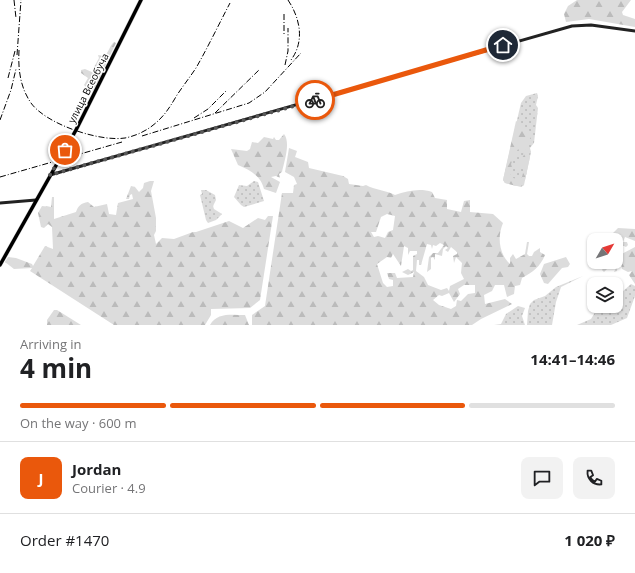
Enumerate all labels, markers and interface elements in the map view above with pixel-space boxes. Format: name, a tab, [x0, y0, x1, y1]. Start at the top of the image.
pin	[486, 28, 520, 62]
icon: home	[492, 34, 514, 56]
street label: улица Всеобуча	[64, 51, 112, 125]
courier	[295, 80, 335, 120]
icon: bike	[304, 89, 326, 111]
pin	[48, 133, 82, 167]
icon: bag	[54, 139, 76, 161]
north arrow	[587, 233, 623, 269]
map controls	[587, 233, 623, 313]
button: layers	[587, 277, 623, 313]
text: Arriving in	[20, 335, 82, 353]
text: 14:41–14:46	[530, 349, 615, 369]
text: 4 min	[20, 350, 92, 386]
text: On the way · 600 m	[20, 414, 136, 432]
button: chat	[521, 457, 563, 499]
button: phone	[573, 457, 615, 499]
text: Jordan	[72, 459, 121, 479]
text: J	[39, 468, 43, 488]
text: Courier · 4.9	[72, 479, 146, 497]
text: Order #1470	[20, 530, 109, 550]
text: 1 020 ₽	[564, 530, 615, 550]

